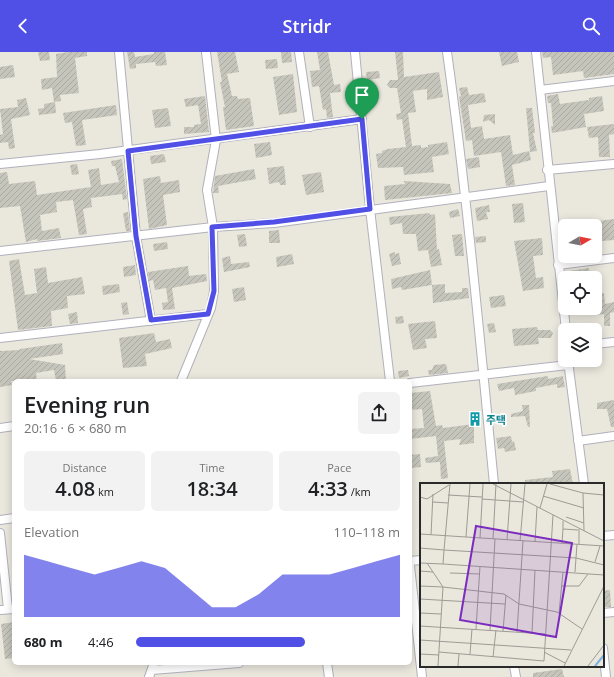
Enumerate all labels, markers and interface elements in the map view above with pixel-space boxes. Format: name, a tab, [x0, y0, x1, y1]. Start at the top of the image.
text: Stridr	[283, 14, 331, 38]
icon: back	[12, 15, 34, 37]
icon: search	[580, 15, 602, 37]
pin	[345, 78, 379, 119]
icon: arrive	[351, 84, 373, 106]
north arrow	[558, 219, 602, 263]
map controls	[558, 219, 602, 367]
button: locate	[558, 271, 602, 315]
button: layers	[558, 323, 602, 367]
text: Evening run	[24, 389, 150, 419]
button: share	[358, 392, 400, 434]
building icon: 주택	[467, 411, 483, 427]
place label: 주택	[486, 412, 506, 427]
text: 20:16 · 6 × 680 m	[24, 419, 127, 437]
text: Distance	[63, 460, 107, 475]
text: Time	[199, 460, 225, 475]
text: Pace	[327, 460, 351, 475]
text: 4.08	[55, 475, 95, 502]
text: 18:34	[186, 475, 238, 502]
text: 4:33	[308, 475, 348, 502]
inset map	[420, 483, 604, 667]
text: km	[95, 484, 114, 499]
text: /km	[348, 484, 371, 499]
text: Elevation	[24, 523, 79, 541]
text: 110–118 m	[333, 523, 400, 541]
text: 680 m	[24, 633, 62, 651]
text: 4:46	[88, 633, 114, 651]

